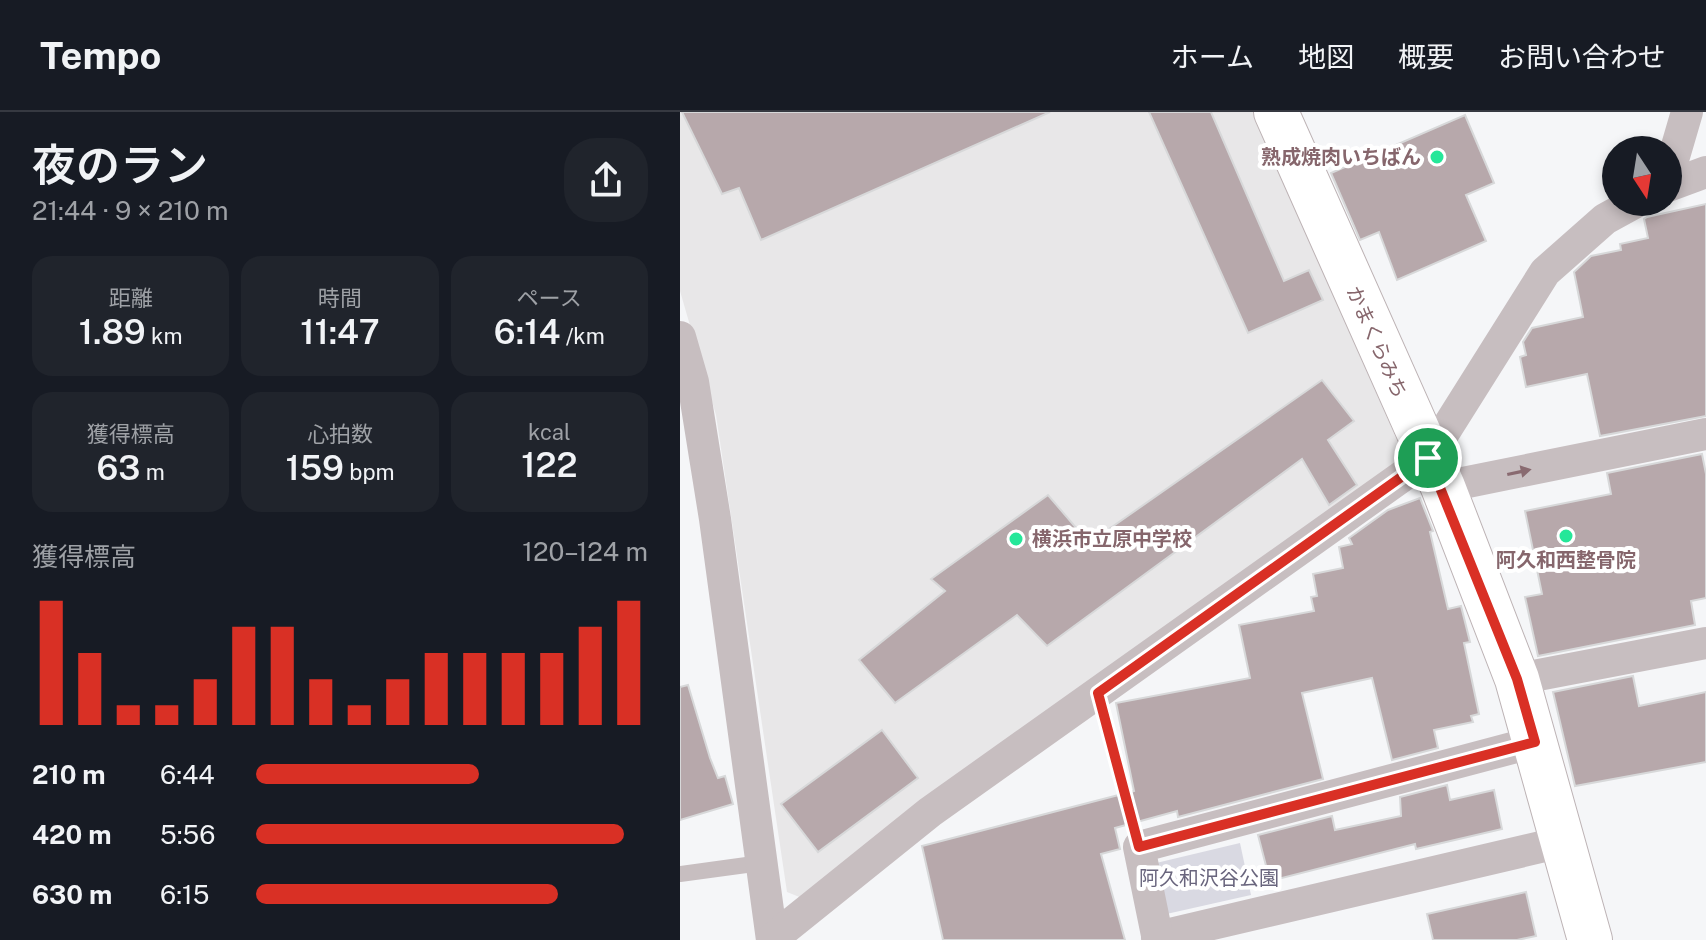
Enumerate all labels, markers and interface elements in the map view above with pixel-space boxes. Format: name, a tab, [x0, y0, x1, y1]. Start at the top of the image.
text: Tempo	[40, 33, 161, 78]
text: ホーム	[1171, 40, 1254, 73]
text: 地図	[1298, 40, 1354, 73]
text: 概要	[1398, 40, 1454, 73]
text: お問い合わせ	[1498, 40, 1666, 73]
north arrow	[1602, 136, 1682, 216]
map controls	[1602, 136, 1682, 216]
button: share	[564, 138, 648, 222]
text: 夜のラン	[32, 139, 208, 191]
place label: 熟成焼肉いちばん	[1261, 145, 1421, 169]
marker: 熟成焼肉いちばん	[1428, 148, 1446, 166]
text: 21:44 · 9 × 210 m	[32, 195, 229, 226]
street label: かまくらみち	[1342, 282, 1412, 402]
text: 距離	[109, 285, 153, 311]
text: 時間	[318, 285, 362, 311]
text: ペース	[517, 285, 582, 311]
text: 1.89	[79, 312, 146, 352]
text: 11:47	[300, 312, 380, 352]
text: 6:14	[494, 312, 560, 352]
text: km	[146, 323, 182, 349]
text: /km	[560, 323, 605, 349]
text: kcal	[528, 419, 571, 445]
text: 獲得標高	[87, 421, 175, 447]
text: 心拍数	[307, 421, 373, 447]
pin	[1394, 424, 1462, 492]
icon: arrive	[1406, 436, 1450, 480]
text: 122	[521, 445, 577, 485]
text: 63	[97, 448, 140, 488]
text: 159	[285, 448, 344, 488]
text: m	[140, 459, 165, 485]
text: bpm	[344, 459, 395, 485]
one-way arrow	[1507, 465, 1532, 478]
place label: 横浜市立原中学校	[1032, 527, 1192, 551]
marker: 阿久和西整骨院	[1557, 527, 1575, 545]
marker: 横浜市立原中学校	[1007, 530, 1025, 548]
text: 120–124 m	[522, 536, 648, 567]
text: 獲得標高	[32, 541, 136, 572]
place label: 阿久和西整骨院	[1496, 548, 1636, 572]
text: 210 m	[32, 759, 106, 790]
text: 6:44	[160, 759, 215, 790]
text: 420 m	[32, 819, 111, 850]
text: 5:56	[160, 819, 215, 850]
park label: 阿久和沢谷公園	[1139, 866, 1279, 890]
text: 630 m	[32, 879, 112, 910]
text: 6:15	[160, 879, 209, 910]

